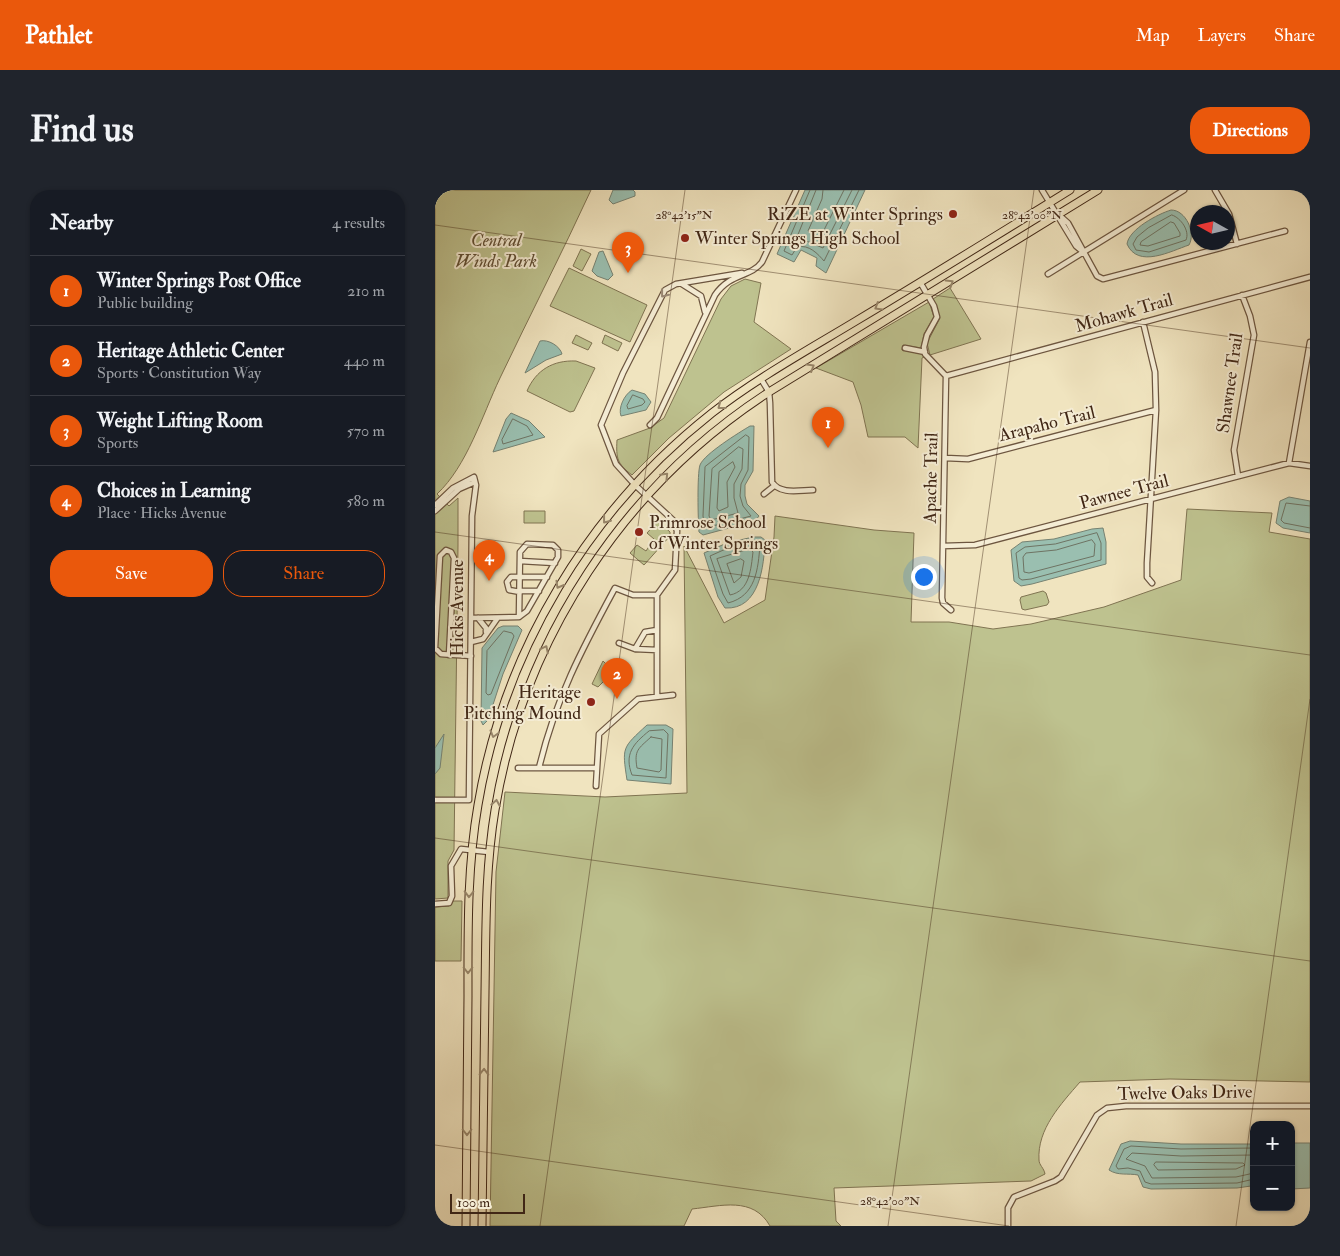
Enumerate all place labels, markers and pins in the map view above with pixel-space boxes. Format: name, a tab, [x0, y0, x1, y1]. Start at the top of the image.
place label: RiZE at Winter Springs	[767, 203, 943, 226]
marker: RiZE at Winter Springs	[947, 208, 959, 220]
place label: Winter Springs High School	[694, 227, 900, 250]
pin: 3	[612, 232, 644, 273]
marker: Winter Springs High School	[679, 232, 691, 244]
pin: 1	[812, 407, 844, 448]
place label: Primrose School of Winter Springs	[649, 511, 778, 555]
marker: Primrose School of Winter Springs	[633, 526, 645, 538]
pin: 4	[473, 540, 505, 581]
pin: 2	[601, 658, 633, 699]
place label: Heritage Pitching Mound	[464, 681, 581, 725]
marker: Heritage Pitching Mound	[585, 696, 597, 708]

